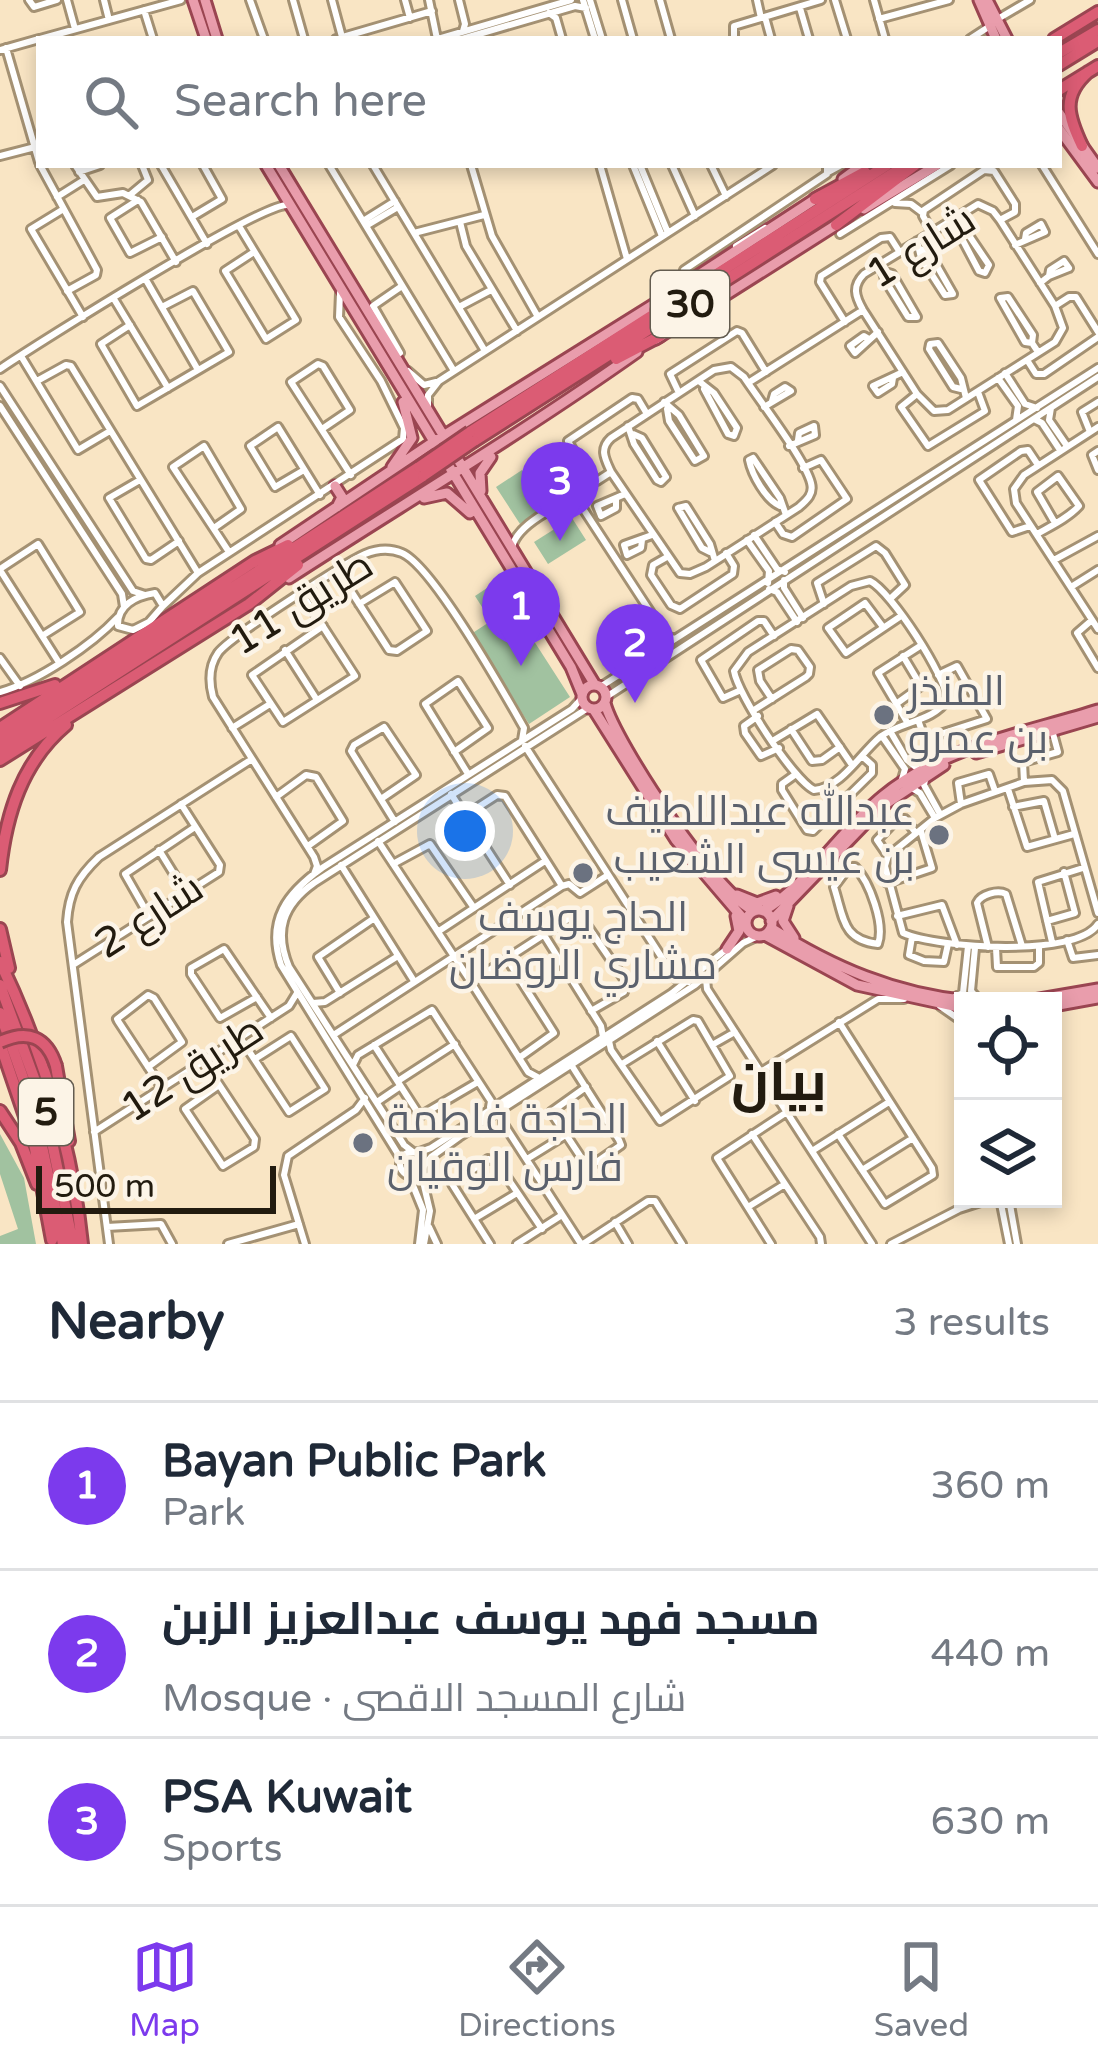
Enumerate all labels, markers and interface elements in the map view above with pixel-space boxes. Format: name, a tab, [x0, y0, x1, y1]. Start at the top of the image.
search box	[36, 36, 1062, 168]
icon: search	[78, 69, 144, 135]
text: Search here	[174, 75, 427, 129]
street label: شارع 1	[857, 194, 985, 301]
road number: 30	[651, 271, 729, 337]
pin: 3	[521, 442, 599, 541]
street label: طريق 11	[220, 539, 382, 667]
pin: 1	[482, 567, 560, 666]
pin: 2	[596, 604, 674, 703]
place label: المنذر بن عمرو	[906, 666, 1048, 765]
marker: المنذر بن عمرو	[871, 702, 897, 728]
place label: عبدالله عبداللطيف بن عيسى الشعيب	[605, 783, 915, 885]
your location	[435, 801, 495, 861]
marker: عبدالله عبداللطيف بن عيسى الشعيب	[926, 822, 952, 848]
marker: الحاج يوسف مشاري الروضان	[570, 860, 596, 886]
street label: شارع 2	[85, 862, 213, 971]
place label: الحاج يوسف مشاري الروضان	[449, 892, 717, 997]
map controls	[954, 992, 1062, 1208]
button: locate	[954, 992, 1062, 1100]
street label: طريق 12	[111, 1004, 273, 1134]
district label: بيان	[731, 1050, 827, 1115]
road number: 5	[19, 1079, 73, 1145]
place label: الحاجة فاطمة فارس الوقيان	[387, 1094, 628, 1193]
button: layers	[954, 1100, 1062, 1208]
marker: الحاجة فاطمة فارس الوقيان	[350, 1130, 376, 1156]
scale bar	[36, 1160, 276, 1213]
text: 500 m	[54, 1167, 155, 1206]
text: Nearby	[48, 1291, 225, 1353]
text: 3 results	[893, 1299, 1050, 1346]
text: Bayan Public Park	[162, 1435, 546, 1489]
text: 1	[75, 1462, 99, 1509]
text: 360 m	[931, 1462, 1050, 1509]
text: Park	[162, 1489, 245, 1536]
text: مسجد فهد يوسف عبدالعزيز الزبن	[162, 1593, 820, 1647]
text: 2	[75, 1630, 99, 1677]
text: 440 m	[931, 1630, 1050, 1677]
text: Mosque · شارع المسجد الاقصى	[162, 1675, 686, 1722]
text: PSA Kuwait	[162, 1771, 412, 1825]
text: 3	[75, 1798, 99, 1845]
text: 630 m	[931, 1798, 1050, 1845]
text: Sports	[162, 1825, 283, 1872]
tab: Map	[129, 1934, 200, 2045]
tab: Directions	[458, 1934, 616, 2045]
tab: Saved	[874, 1934, 969, 2045]

